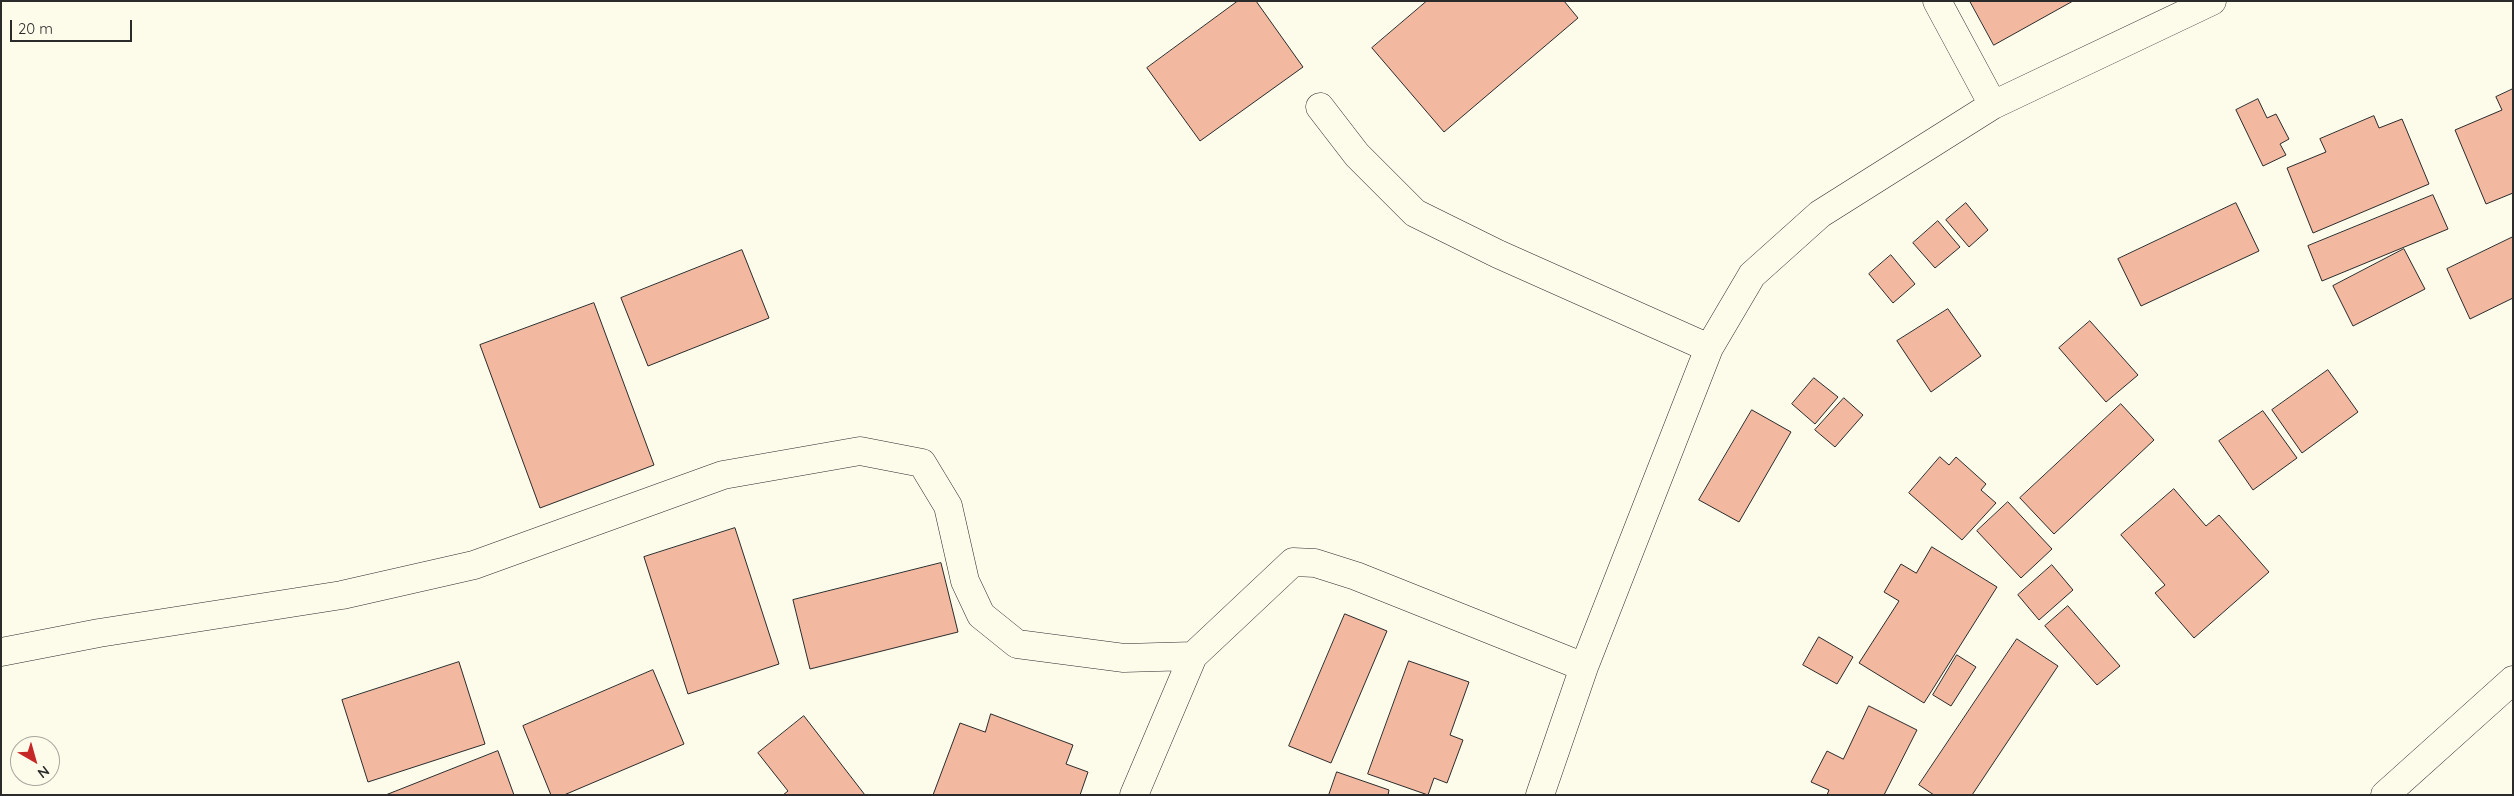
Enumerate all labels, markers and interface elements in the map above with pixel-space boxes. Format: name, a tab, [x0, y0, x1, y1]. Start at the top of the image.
scale bar	[12, 10, 135, 42]
text: 20 m	[18, 19, 53, 38]
north arrow	[10, 736, 60, 786]
text: N	[34, 762, 53, 782]

